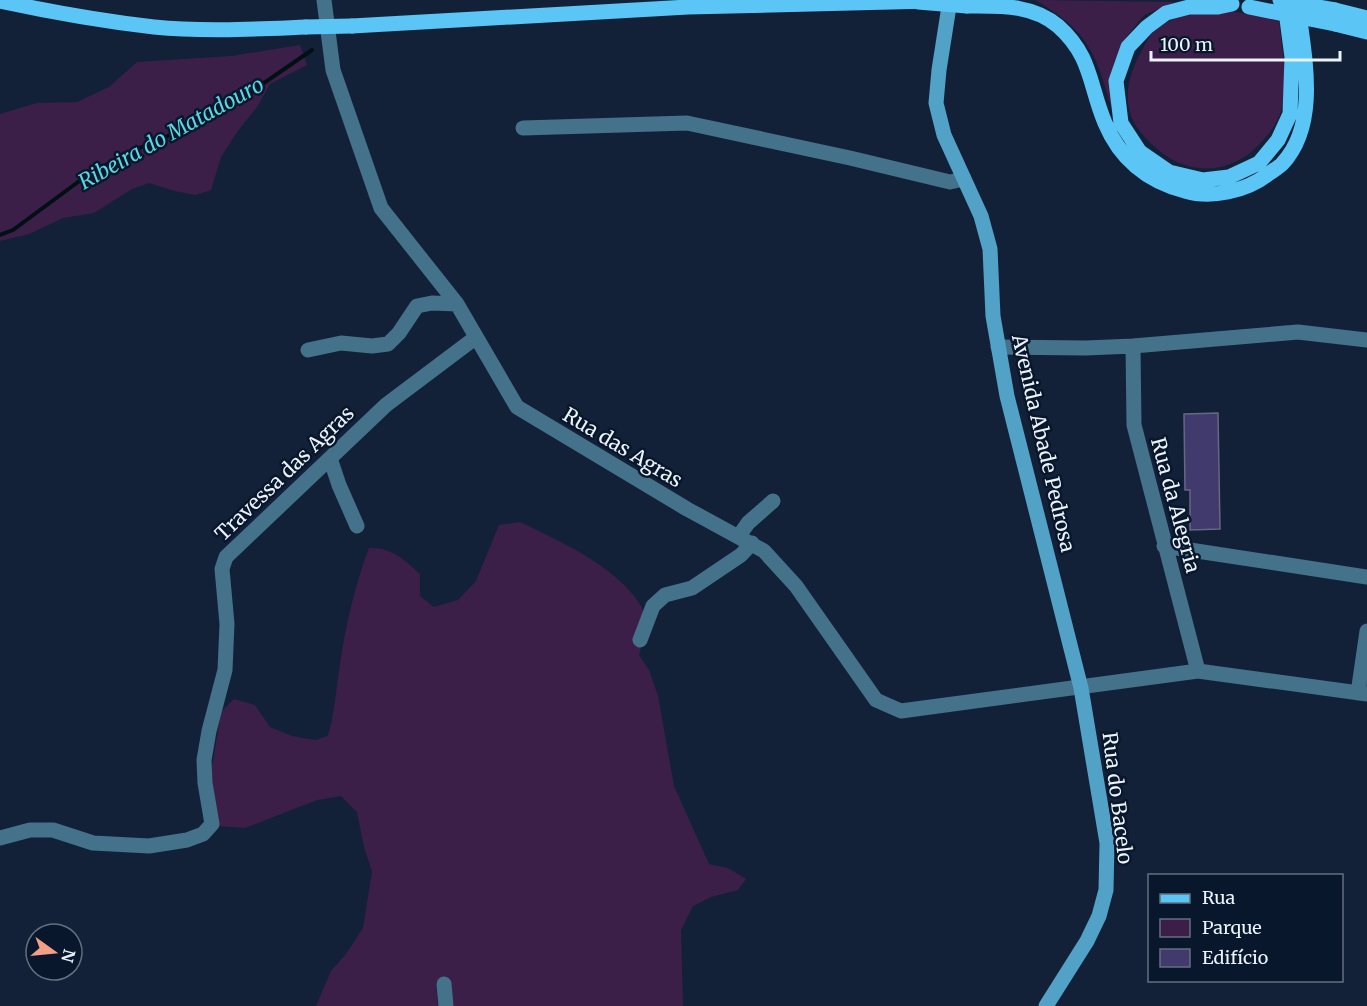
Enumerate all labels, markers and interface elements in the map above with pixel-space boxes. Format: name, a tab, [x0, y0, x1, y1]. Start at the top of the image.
scale bar	[1151, 24, 1340, 62]
text: 100 m	[1160, 33, 1213, 56]
water label: Ribeira do Matadouro	[73, 71, 269, 195]
street label: Avenida Abade Pedrosa	[1007, 331, 1081, 554]
street label: Travessa das Agras	[209, 400, 359, 546]
street label: Rua das Agras	[559, 402, 687, 492]
street label: Rua da Alegria	[1146, 435, 1206, 576]
street label: Rua do Bacelo	[1097, 730, 1139, 866]
legend	[1148, 874, 1343, 982]
text: Rua	[1202, 886, 1236, 909]
text: Parque	[1202, 916, 1262, 939]
north arrow	[24, 922, 84, 982]
text: Edifício	[1202, 946, 1268, 969]
text: N	[57, 947, 80, 965]

